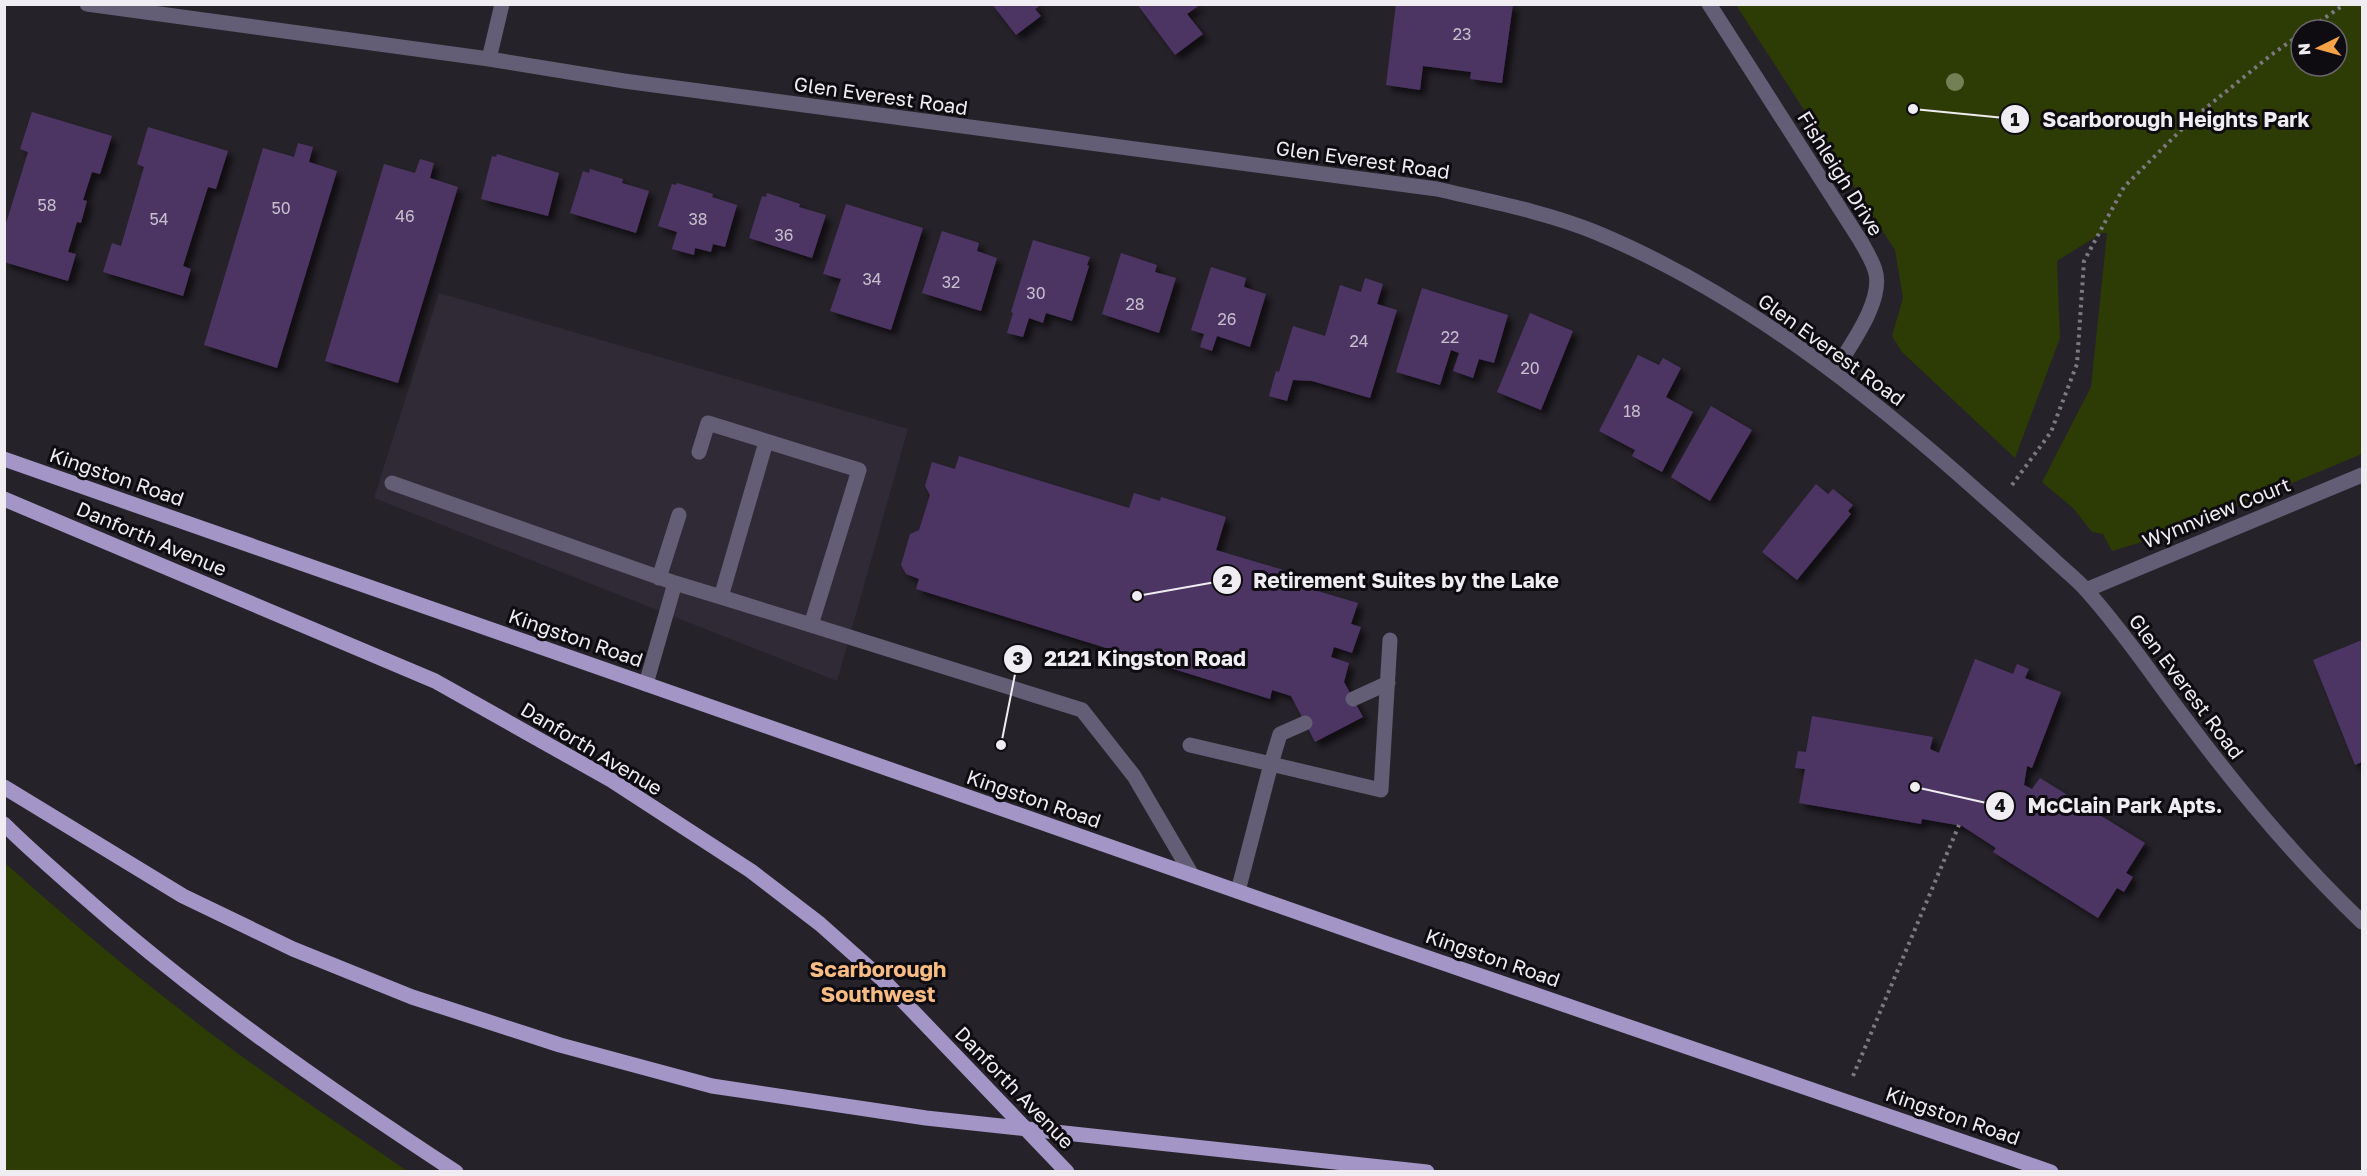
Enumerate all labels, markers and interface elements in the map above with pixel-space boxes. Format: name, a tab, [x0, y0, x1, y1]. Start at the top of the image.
north arrow	[2289, 18, 2349, 78]
house number: 23	[1453, 24, 1471, 44]
text: N	[2294, 42, 2315, 56]
street label: Glen Everest Road	[792, 71, 970, 119]
callout: Scarborough Heights Park	[2000, 100, 2321, 139]
street label: Fishleigh Drive	[1793, 106, 1889, 240]
text: Scarborough Heights Park	[2042, 106, 2310, 132]
text: 1	[2010, 108, 2020, 130]
street label: Glen Everest Road	[1274, 135, 1452, 183]
house number: 58	[37, 195, 57, 215]
house number: 50	[271, 198, 291, 218]
house number: 46	[395, 206, 415, 226]
house number: 54	[149, 209, 169, 229]
house number: 38	[688, 209, 708, 229]
house number: 36	[774, 225, 794, 245]
house number: 34	[862, 269, 882, 289]
house number: 32	[942, 272, 960, 292]
house number: 30	[1026, 283, 1046, 303]
street label: Glen Everest Road	[1754, 288, 1910, 410]
house number: 28	[1125, 294, 1145, 314]
house number: 26	[1218, 309, 1236, 329]
house number: 22	[1441, 327, 1459, 347]
house number: 24	[1349, 331, 1369, 351]
house number: 20	[1520, 358, 1540, 378]
house number: 18	[1623, 401, 1641, 421]
street label: Kingston Road	[47, 442, 187, 510]
street label: Wynnview Court	[2138, 471, 2294, 553]
street label: Danforth Avenue	[73, 496, 231, 580]
callout: Retirement Suites by the Lake	[1212, 561, 1571, 600]
text: Retirement Suites by the Lake	[1253, 567, 1559, 593]
text: 2	[1222, 569, 1233, 591]
street label: Kingston Road	[506, 603, 646, 671]
street label: Glen Everest Road	[2125, 609, 2249, 763]
callout: 2121 Kingston Road	[1003, 639, 1258, 678]
text: 2121 Kingston Road	[1044, 645, 1246, 671]
text: 3	[1013, 647, 1024, 669]
street label: Danforth Avenue	[517, 696, 667, 800]
street label: Kingston Road	[964, 764, 1104, 832]
callout: McClain Park Apts.	[1985, 787, 2234, 826]
text: McClain Park Apts.	[2028, 792, 2222, 818]
text: 4	[1994, 794, 2006, 816]
street label: Kingston Road	[1423, 923, 1563, 991]
district label: Scarborough Southwest	[810, 955, 946, 1007]
street label: Danforth Avenue	[951, 1021, 1079, 1153]
street label: Kingston Road	[1883, 1081, 2023, 1149]

